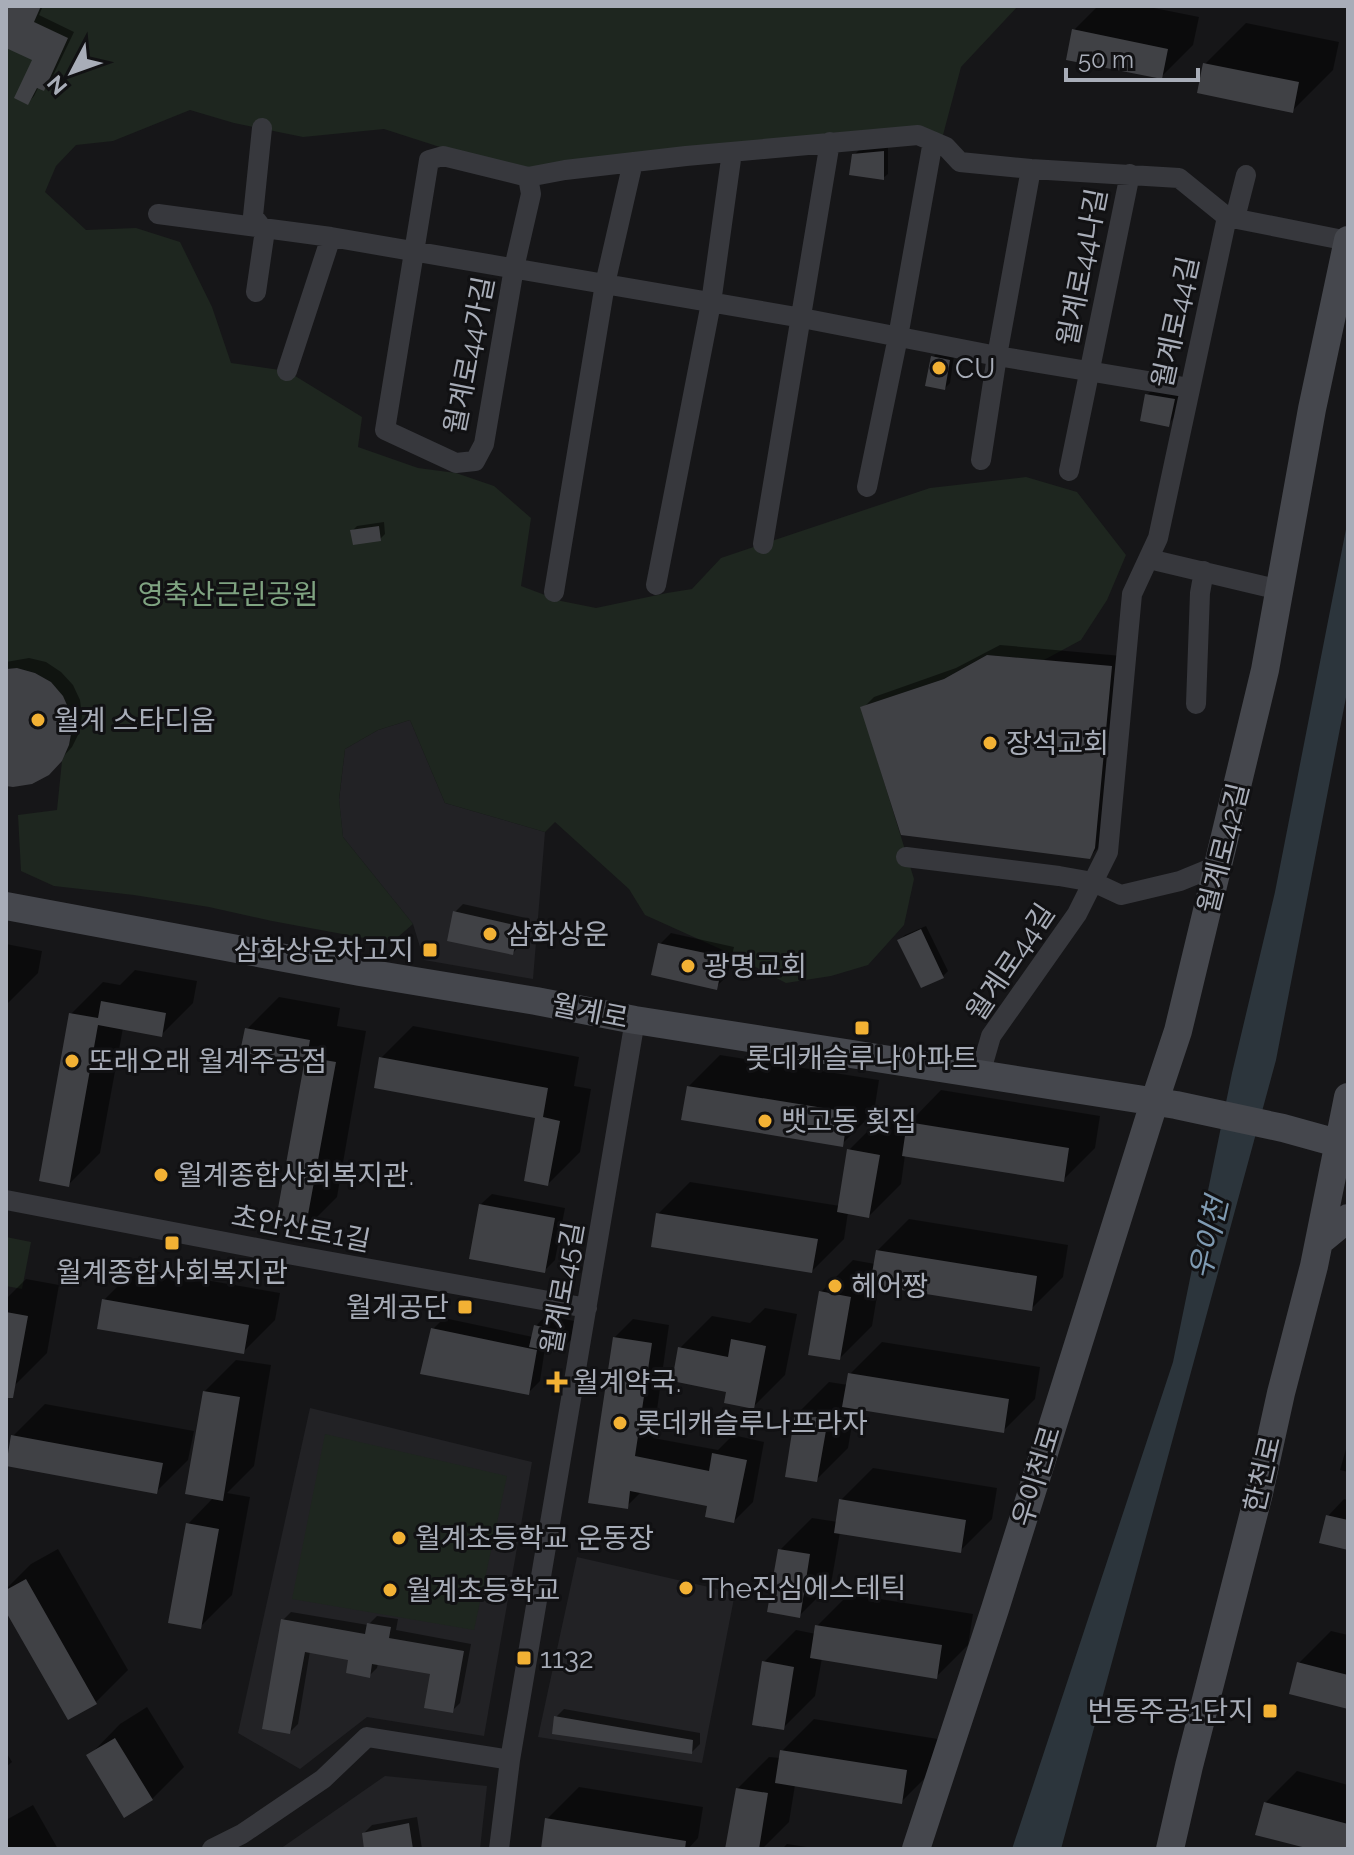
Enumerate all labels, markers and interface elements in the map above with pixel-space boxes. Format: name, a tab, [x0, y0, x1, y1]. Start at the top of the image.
north arrow	[32, 32, 112, 112]
scale bar	[1066, 32, 1198, 82]
text: 50 m	[1078, 45, 1134, 74]
text: N	[42, 70, 72, 100]
street label: 월계로44나길	[1051, 186, 1114, 348]
street label: 월계로44길	[1145, 253, 1206, 391]
street label: 월계로44가길	[438, 274, 501, 436]
place label: CU	[955, 352, 995, 385]
marker: CU	[930, 359, 948, 377]
park label: 영축산근린공원	[138, 578, 318, 611]
place label: 월계 스타디움	[54, 704, 216, 737]
marker: 월계 스타디움	[29, 711, 47, 729]
place label: 장석교회	[1006, 727, 1109, 760]
marker: 장석교회	[981, 734, 999, 752]
street label: 월계로42길	[1191, 780, 1256, 917]
street label: 월계로44길	[959, 898, 1061, 1027]
place label: 삼화상운	[506, 918, 609, 951]
marker: 삼화상운	[481, 925, 499, 943]
place label: 삼화상운차고지	[234, 934, 414, 967]
marker: 삼화상운차고지	[421, 941, 439, 959]
place label: 광명교회	[704, 950, 807, 983]
marker: 광명교회	[679, 957, 697, 975]
street label: 월계로	[549, 988, 631, 1035]
marker: 롯데캐슬루나아파트	[853, 1019, 871, 1037]
place label: 롯데캐슬루나아파트	[746, 1042, 978, 1075]
place label: 또래오래 월계주공점	[88, 1045, 327, 1078]
marker: 또래오래 월계주공점	[63, 1052, 81, 1070]
place label: 뱃고동 횟집	[781, 1105, 917, 1138]
marker: 뱃고동 횟집	[756, 1112, 774, 1130]
place label: 월계종합사회복지관.	[177, 1159, 414, 1192]
marker: 월계종합사회복지관.	[152, 1166, 170, 1184]
water label: 우이천	[1182, 1190, 1236, 1282]
street label: 초안산로1길	[229, 1199, 373, 1258]
street label: 월계로45길	[535, 1219, 590, 1357]
marker: 월계종합사회복지관	[163, 1234, 181, 1252]
place label: 월계종합사회복지관	[56, 1256, 288, 1289]
place label: 헤어짱	[851, 1270, 928, 1303]
marker: 헤어짱	[826, 1277, 844, 1295]
place label: 월계공단	[346, 1291, 449, 1324]
marker: 월계공단	[456, 1298, 474, 1316]
place label: 월계약국.	[573, 1366, 681, 1399]
marker: 월계약국.	[548, 1373, 566, 1391]
place label: 롯데캐슬루나프라자	[636, 1407, 868, 1440]
marker: 롯데캐슬루나프라자	[611, 1414, 629, 1432]
street label: 우이천로	[1006, 1422, 1067, 1530]
street label: 한천로	[1238, 1433, 1287, 1515]
place label: 월계초등학교 운동장	[415, 1522, 654, 1555]
marker: 월계초등학교 운동장	[390, 1529, 408, 1547]
place label: The진심에스테틱	[702, 1572, 906, 1605]
place label: 월계초등학교	[406, 1574, 561, 1607]
marker: The진심에스테틱	[677, 1579, 695, 1597]
marker: 월계초등학교	[381, 1581, 399, 1599]
place label: 1132	[540, 1642, 594, 1675]
marker: 1132	[515, 1649, 533, 1667]
place label: 번동주공1단지	[1087, 1695, 1254, 1728]
marker: 번동주공1단지	[1261, 1702, 1279, 1720]

